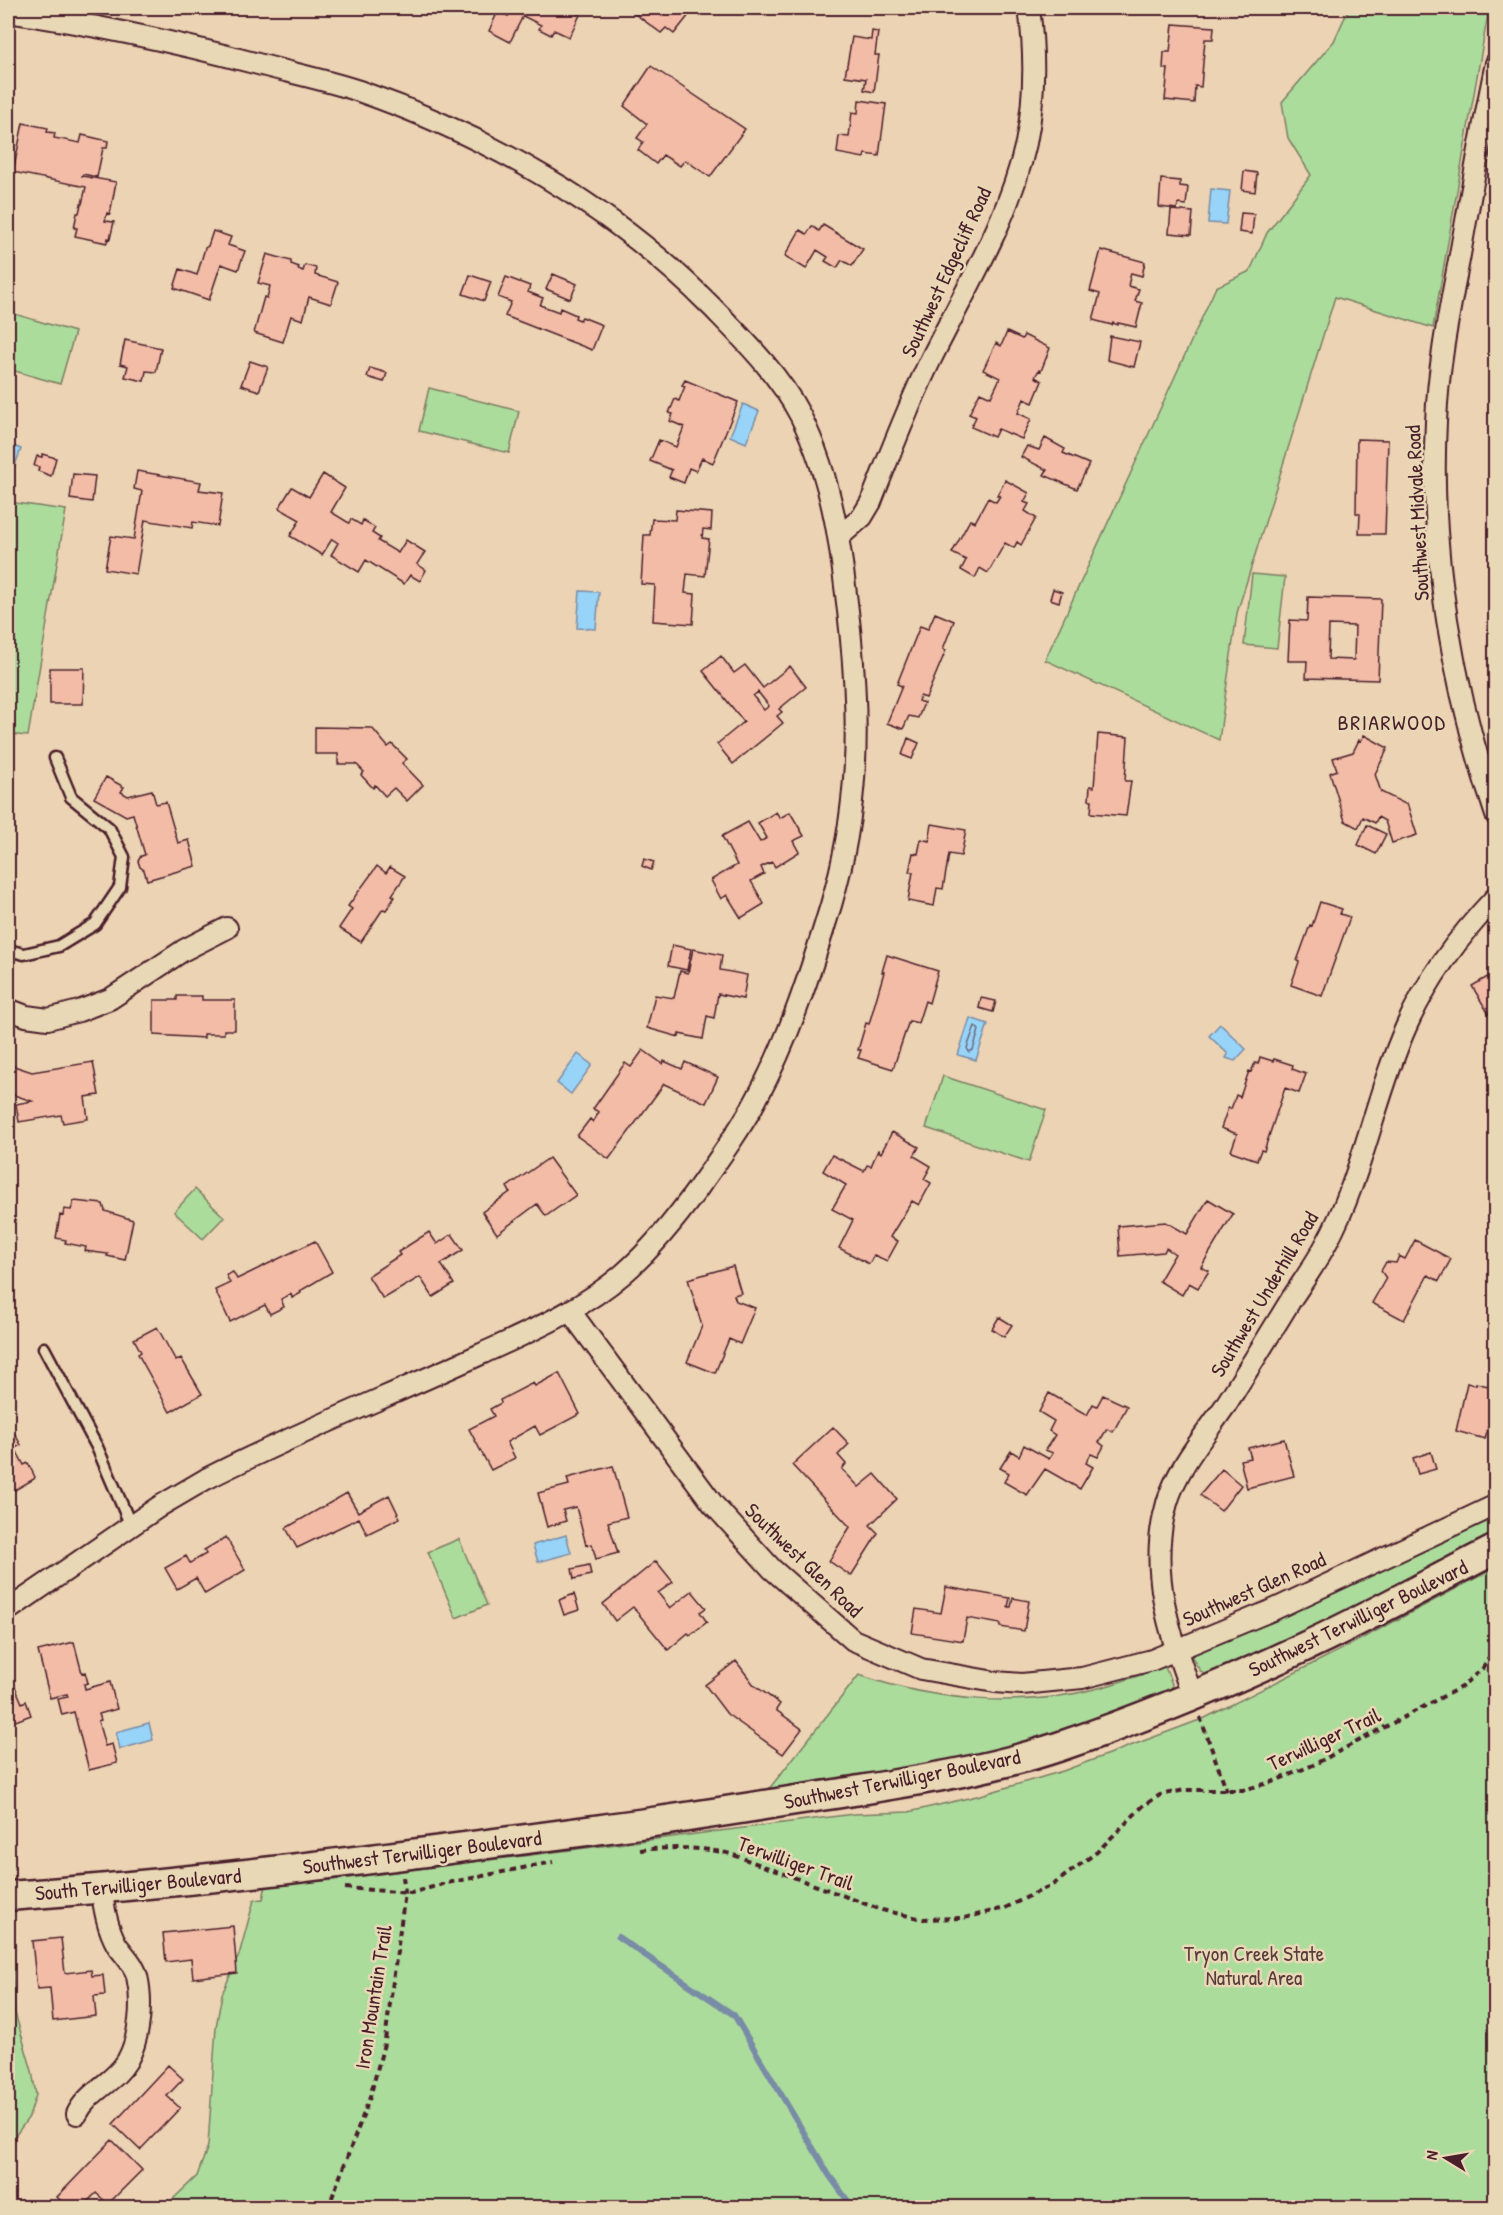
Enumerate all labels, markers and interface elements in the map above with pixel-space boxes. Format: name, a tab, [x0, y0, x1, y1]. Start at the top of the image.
street label: Southwest Edgecliff Road	[894, 182, 998, 362]
street label: Southwest Midvale Road	[1398, 424, 1436, 602]
district label: BRIARWOOD	[1337, 707, 1447, 737]
street label: Southwest Underhill Road	[1203, 1206, 1325, 1382]
street label: Southwest Glen Road	[739, 1496, 869, 1624]
street label: Southwest Glen Road	[1178, 1545, 1330, 1633]
street label: Southwest Terwilliger Boulevard	[1244, 1552, 1472, 1684]
street label: Terwilliger Trail	[1263, 1700, 1386, 1778]
street label: Southwest Terwilliger Boulevard	[781, 1742, 1023, 1816]
street label: Southwest Terwilliger Boulevard	[301, 1823, 543, 1881]
street label: Terwilliger Trail	[734, 1829, 858, 1898]
street label: South Terwilliger Boulevard	[34, 1861, 242, 1907]
street label: Iron Mountain Trail	[347, 1922, 399, 2071]
park label: Tryon Creek State Natural Area	[1184, 1939, 1324, 1992]
north arrow	[1416, 2128, 1476, 2188]
text: N	[1420, 2148, 1443, 2161]

